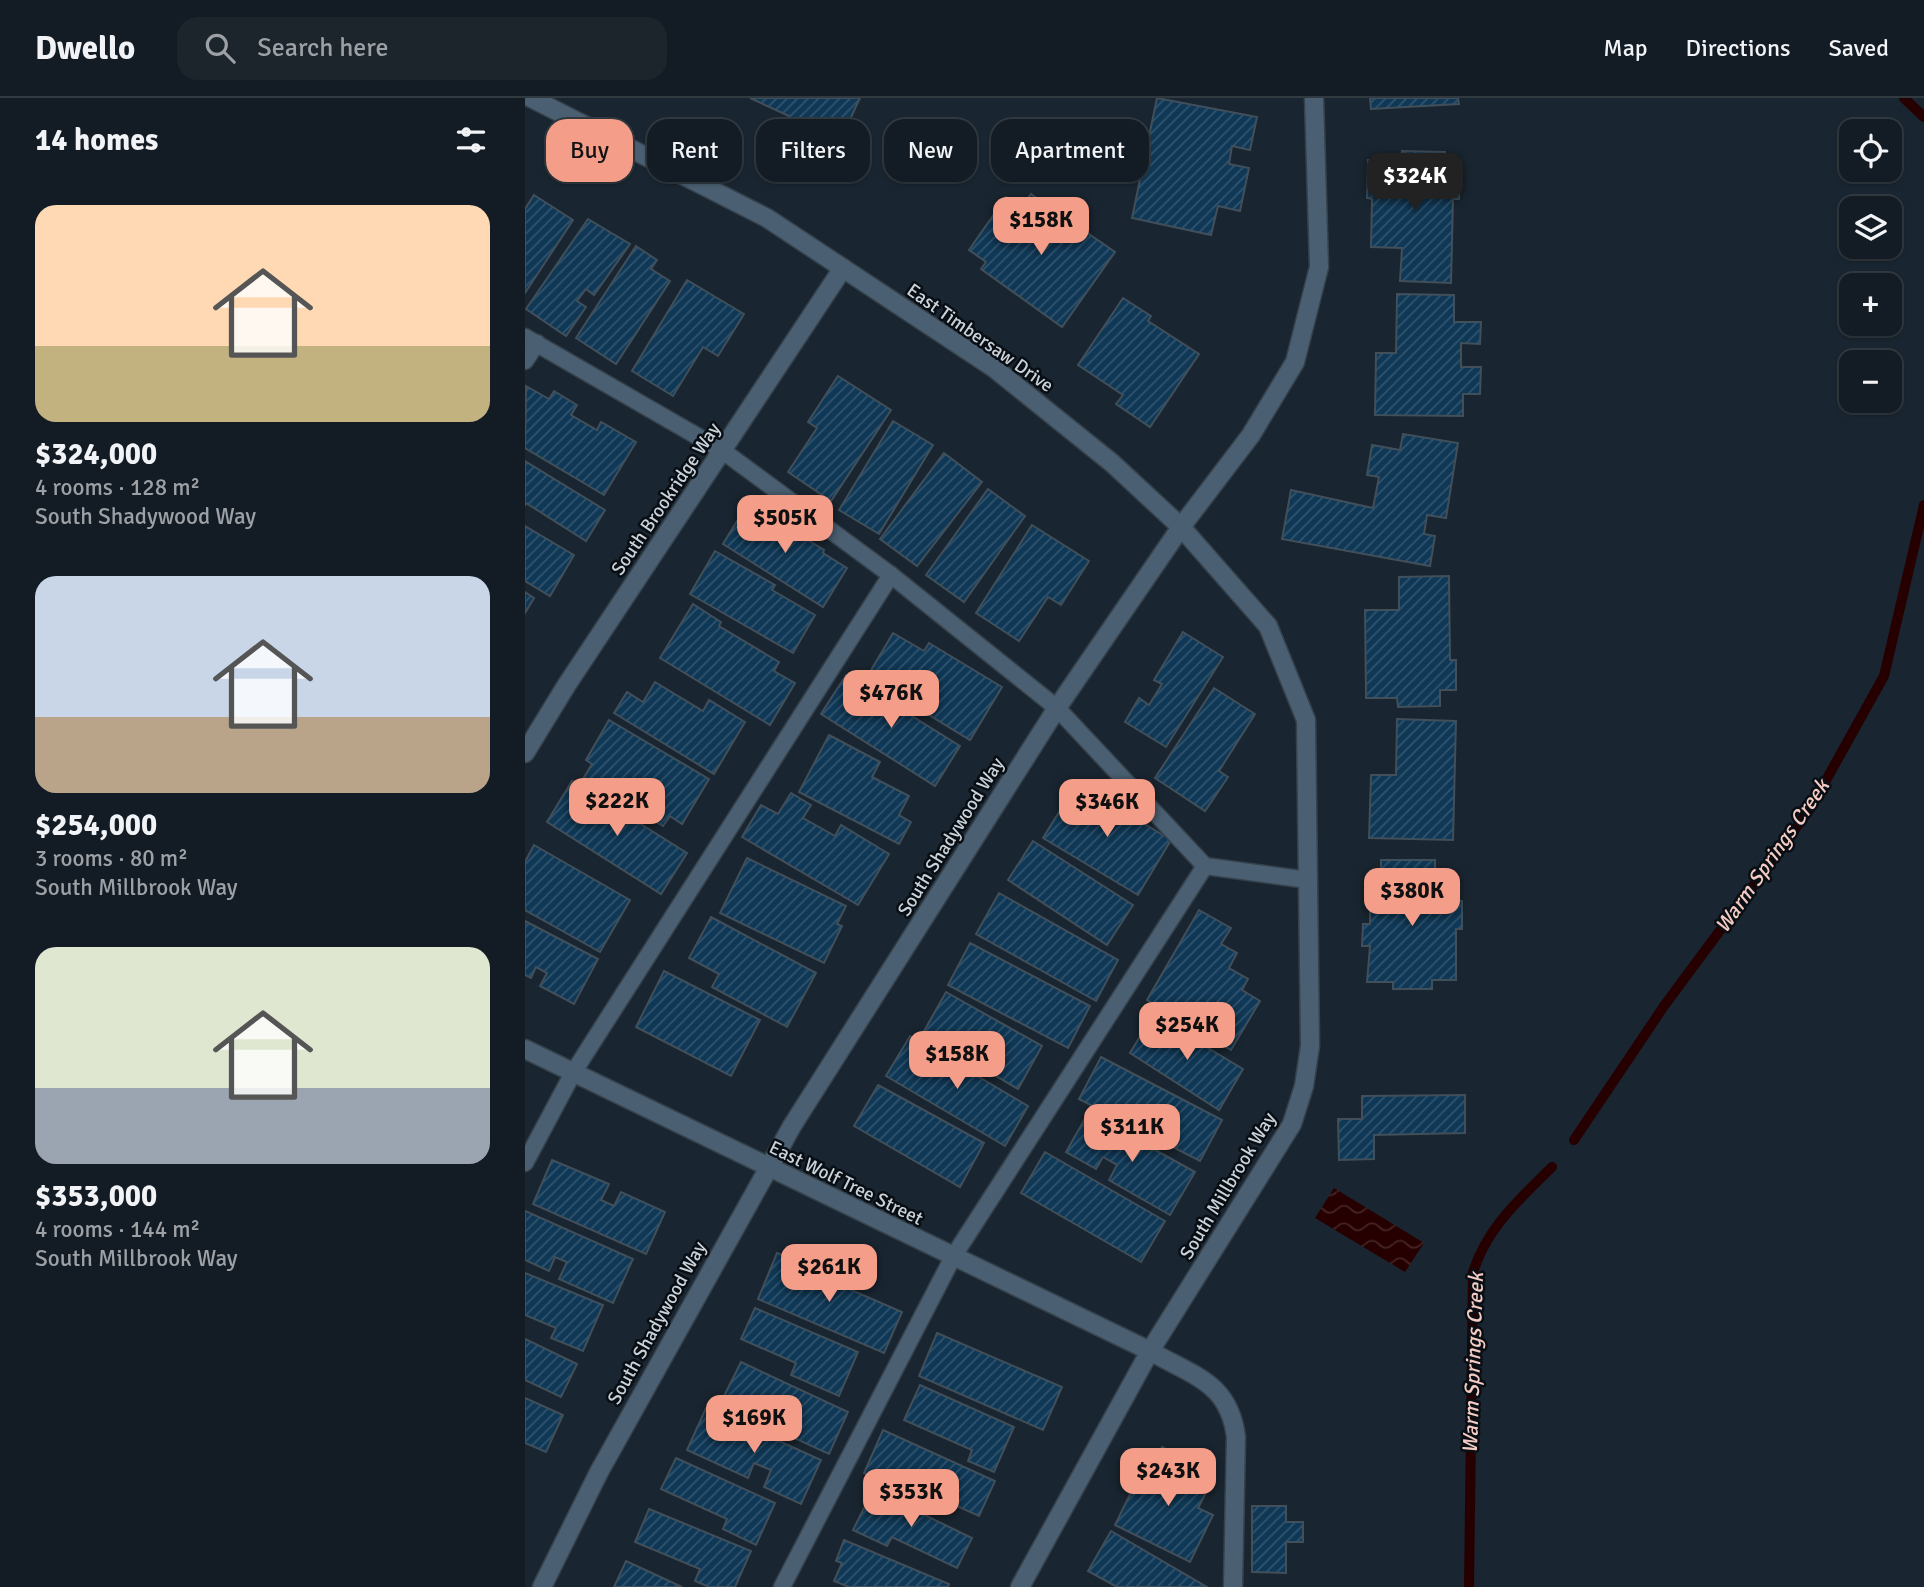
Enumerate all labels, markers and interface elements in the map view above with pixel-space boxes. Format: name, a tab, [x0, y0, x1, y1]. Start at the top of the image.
search box	[177, 17, 667, 80]
text: Dwello	[35, 28, 135, 69]
icon: search	[201, 29, 239, 67]
text: Search here	[257, 32, 388, 64]
text: Map	[1603, 33, 1648, 63]
text: Directions	[1686, 33, 1791, 63]
text: Saved	[1829, 33, 1889, 63]
chip: Buy	[546, 119, 633, 182]
chip: Rent	[647, 119, 742, 182]
chip: Filters	[756, 119, 870, 182]
chip: New	[884, 119, 977, 182]
chip: Apartment	[991, 119, 1149, 182]
map controls	[1839, 119, 1902, 413]
button: locate	[1839, 119, 1902, 182]
icon: filters	[452, 121, 490, 159]
text: 14 homes	[35, 122, 158, 159]
pin: $324K	[1366, 153, 1464, 213]
text: $324K	[1383, 161, 1447, 190]
button: layers	[1839, 196, 1902, 259]
pin: $158K	[992, 198, 1090, 257]
text: $158K	[1009, 205, 1073, 234]
icon: home	[200, 250, 326, 376]
button: +	[1839, 273, 1902, 336]
street label: East Timbersaw Drive	[902, 278, 1058, 398]
button: −	[1839, 350, 1902, 413]
street label: South Brookridge Way	[606, 418, 726, 580]
text: $324,000	[35, 436, 157, 473]
text: 4 rooms · 128 m²	[35, 473, 200, 502]
pin: $505K	[736, 496, 834, 555]
text: South Shadywood Way	[35, 502, 256, 531]
text: $505K	[753, 503, 817, 532]
icon: home	[200, 621, 326, 747]
pin: $476K	[842, 670, 940, 730]
text: $476K	[859, 678, 923, 707]
street label: South Shadywood Way	[892, 753, 1010, 921]
water label: Warm Springs Creek	[1709, 772, 1836, 938]
pin: $222K	[568, 778, 666, 838]
pin: $346K	[1058, 780, 1156, 839]
text: $222K	[585, 786, 649, 815]
text: $346K	[1075, 787, 1139, 816]
text: $254,000	[35, 807, 157, 844]
text: 3 rooms · 80 m²	[35, 844, 188, 873]
pin: $380K	[1363, 868, 1461, 928]
text: South Millbrook Way	[35, 873, 238, 902]
text: $380K	[1380, 876, 1444, 905]
icon: home	[200, 992, 326, 1118]
pin: $254K	[1138, 1002, 1236, 1062]
text: $254K	[1155, 1010, 1219, 1039]
pin: $158K	[908, 1032, 1006, 1091]
text: $158K	[925, 1039, 989, 1068]
pin: $311K	[1083, 1104, 1181, 1164]
street label: South Millbrook Way	[1175, 1108, 1281, 1264]
text: $311K	[1100, 1112, 1164, 1141]
street label: East Wolf Tree Street	[765, 1135, 927, 1231]
text: $353,000	[35, 1178, 157, 1215]
text: 4 rooms · 144 m²	[35, 1215, 200, 1244]
street label: South Shadywood Way	[602, 1237, 712, 1409]
text: South Millbrook Way	[35, 1244, 238, 1273]
pin: $261K	[780, 1244, 878, 1304]
text: $261K	[797, 1252, 861, 1281]
water label: Warm Springs Creek	[1457, 1269, 1489, 1454]
pin: $169K	[705, 1396, 803, 1455]
text: $169K	[722, 1403, 786, 1432]
pin: $243K	[1119, 1448, 1217, 1508]
text: $243K	[1136, 1456, 1200, 1485]
pin: $353K	[862, 1470, 960, 1529]
text: $353K	[879, 1477, 943, 1506]

